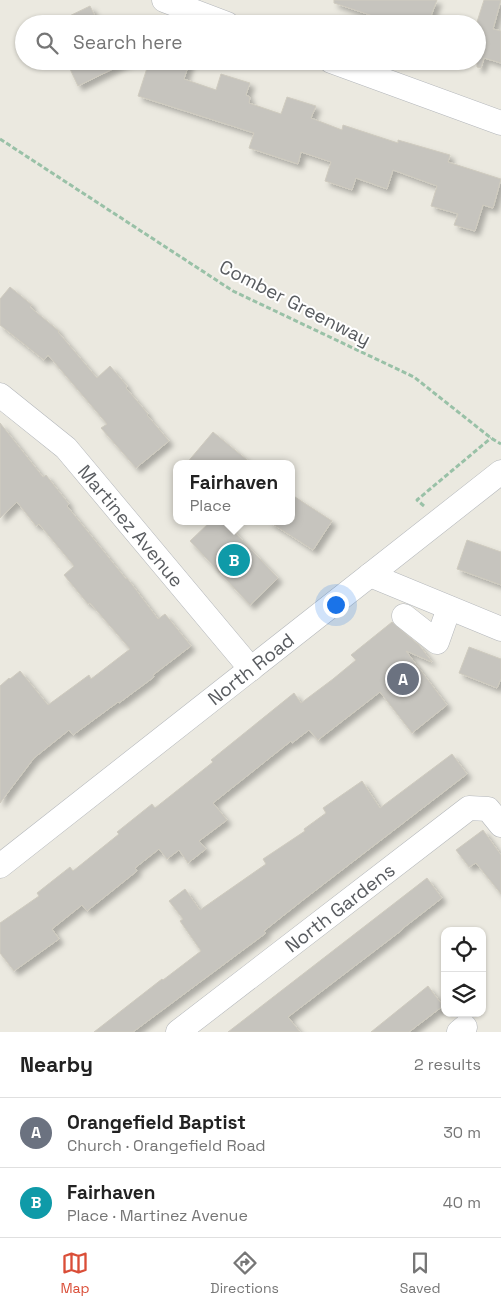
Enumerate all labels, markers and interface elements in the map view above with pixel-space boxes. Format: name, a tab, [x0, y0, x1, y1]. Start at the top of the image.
search box	[15, 15, 486, 70]
icon: search	[33, 29, 61, 57]
text: Search here	[73, 30, 183, 55]
street label: Comber Greenway	[215, 254, 375, 352]
street label: Martinez Avenue	[73, 459, 189, 592]
popup	[173, 460, 295, 525]
text: Fairhaven	[190, 470, 278, 495]
text: Place	[190, 495, 231, 516]
pin: B	[218, 541, 250, 579]
your location	[323, 592, 349, 618]
street label: North Road	[202, 627, 299, 711]
pin: A	[387, 660, 419, 698]
street label: North Gardens	[280, 857, 400, 958]
map controls	[441, 927, 486, 1017]
button: locate	[441, 927, 486, 972]
button: layers	[441, 972, 486, 1017]
text: Nearby	[20, 1051, 93, 1078]
text: 2 results	[414, 1054, 481, 1075]
text: Orangefield Baptist	[67, 1110, 246, 1135]
text: A	[31, 1122, 41, 1143]
text: 30 m	[443, 1122, 481, 1143]
text: Church · Orangefield Road	[67, 1135, 266, 1156]
text: Fairhaven	[67, 1180, 156, 1205]
text: B	[31, 1192, 41, 1213]
text: 40 m	[443, 1192, 481, 1213]
text: Place · Martinez Avenue	[67, 1205, 248, 1226]
tab: Map	[60, 1249, 90, 1297]
tab: Directions	[210, 1249, 279, 1297]
tab: Saved	[400, 1249, 441, 1297]

